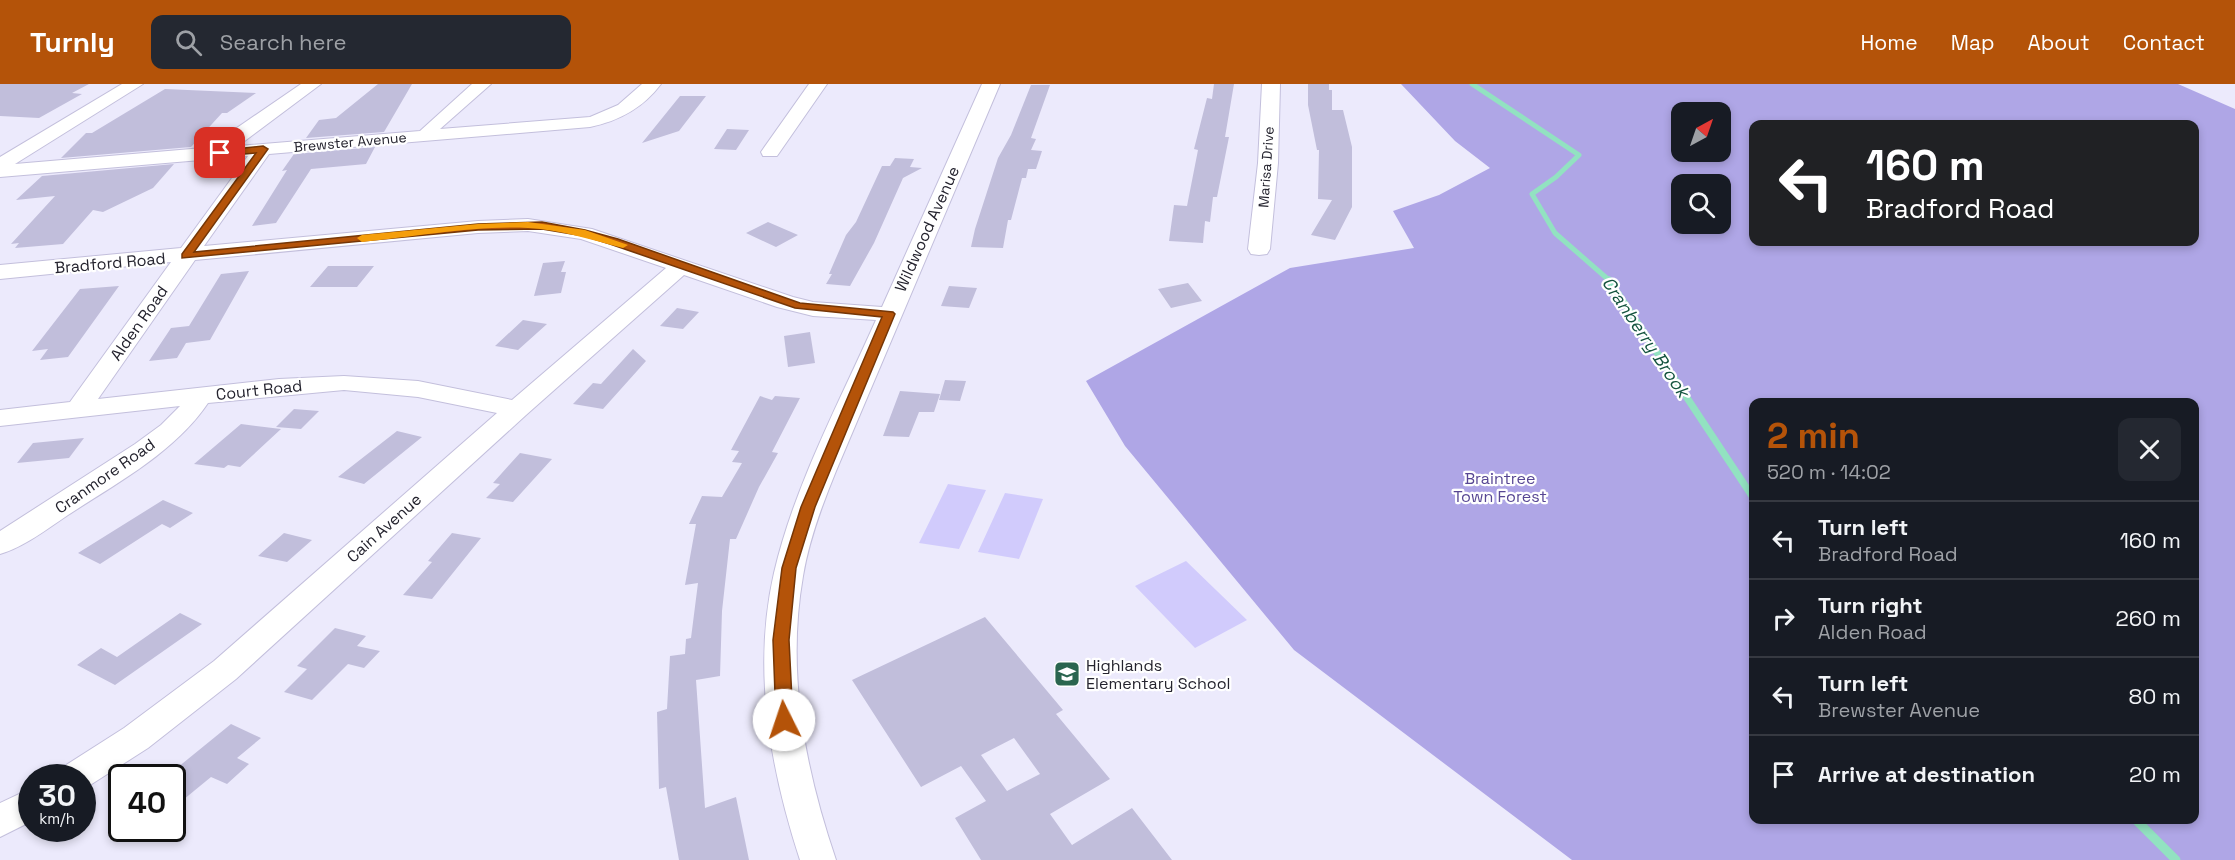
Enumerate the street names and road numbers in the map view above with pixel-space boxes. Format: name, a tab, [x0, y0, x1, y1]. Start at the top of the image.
street label: Marisa Drive	[1254, 126, 1278, 208]
street label: Brewster Avenue	[293, 128, 407, 156]
street label: Wildwood Avenue	[890, 163, 964, 295]
street label: Bradford Road	[53, 248, 167, 278]
street label: Alden Road	[105, 281, 173, 365]
street label: Court Road	[215, 375, 303, 405]
street label: Cranmore Road	[51, 434, 159, 518]
street label: Cain Avenue	[342, 489, 426, 567]

